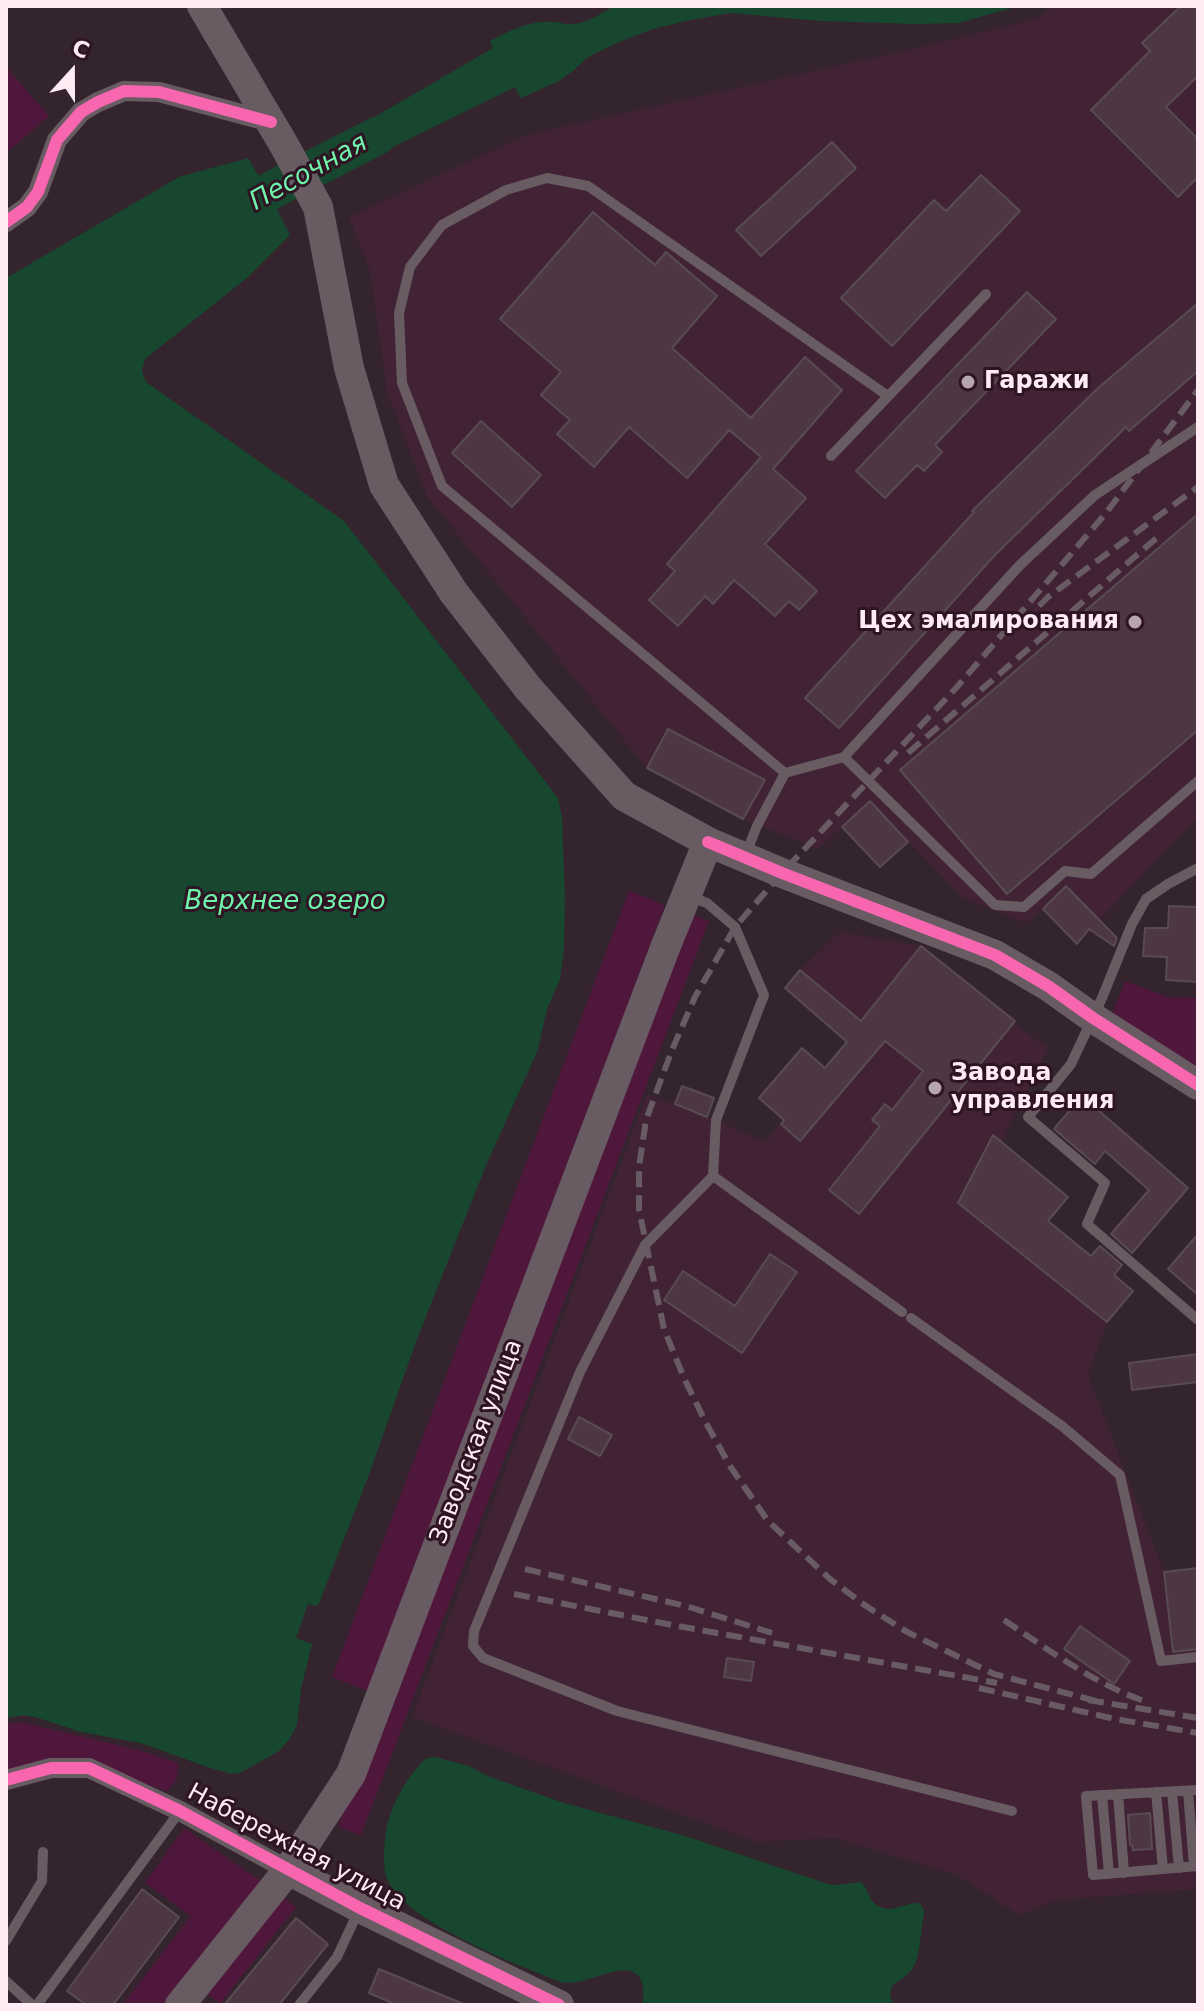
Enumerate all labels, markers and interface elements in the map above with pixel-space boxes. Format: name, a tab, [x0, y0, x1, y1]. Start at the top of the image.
north arrow	[32, 32, 112, 112]
text: С	[69, 35, 93, 64]
water label: Песочная	[245, 128, 373, 218]
place label: Гаражи	[984, 368, 1090, 396]
marker: Гаражи	[959, 373, 977, 391]
place label: Цех эмалирования	[858, 608, 1119, 636]
marker: Цех эмалирования	[1126, 613, 1144, 631]
water label: Верхнее озеро	[184, 886, 386, 918]
place label: Завода управления	[951, 1060, 1114, 1116]
marker: Завода управления	[926, 1079, 944, 1097]
street label: Заводская улица	[425, 1336, 529, 1548]
street label: Набережная улица	[182, 1778, 410, 1918]

